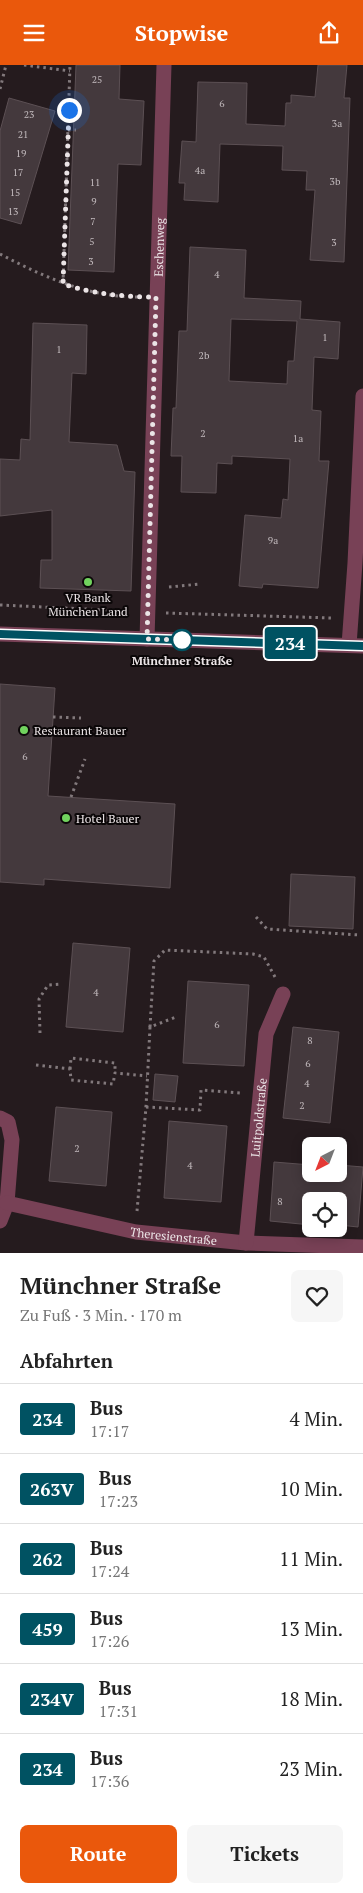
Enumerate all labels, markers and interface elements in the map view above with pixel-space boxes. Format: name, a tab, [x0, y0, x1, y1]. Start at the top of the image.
text: Stopwise	[135, 18, 228, 47]
icon: menu	[20, 19, 48, 47]
icon: share	[315, 19, 343, 47]
house number: 25	[92, 73, 102, 86]
house number: 6	[219, 97, 225, 110]
your location	[57, 98, 82, 123]
house number: 23	[24, 108, 34, 121]
house number: 3a	[332, 117, 342, 130]
house number: 21	[18, 128, 28, 141]
house number: 19	[16, 147, 26, 160]
house number: 4a	[195, 164, 205, 177]
house number: 17	[13, 166, 23, 179]
house number: 3b	[330, 175, 341, 188]
house number: 11	[90, 176, 100, 189]
house number: 15	[10, 186, 20, 199]
house number: 9	[91, 195, 97, 208]
house number: 13	[8, 205, 18, 218]
house number: 7	[90, 215, 96, 228]
street label: Eschenweg	[150, 217, 167, 277]
house number: 5	[89, 235, 95, 248]
house number: 3	[331, 236, 337, 249]
house number: 3	[88, 255, 94, 268]
house number: 4	[214, 268, 220, 281]
house number: 1	[322, 331, 328, 344]
house number: 1	[56, 343, 62, 356]
house number: 2b	[199, 349, 210, 362]
house number: 2	[200, 427, 206, 440]
house number: 1a	[293, 432, 303, 445]
house number: 9a	[268, 534, 278, 547]
marker: VR Bank München Land	[82, 576, 94, 588]
place label: VR Bank München Land	[48, 590, 128, 619]
line badge: 234	[261, 627, 319, 659]
marker: Münchner Straße	[171, 629, 193, 651]
text: 234	[275, 631, 305, 655]
place label: Münchner Straße	[132, 653, 233, 668]
place label: Restaurant Bauer	[34, 723, 127, 738]
marker: Restaurant Bauer	[18, 724, 30, 736]
house number: 6	[22, 750, 28, 763]
place label: Hotel Bauer	[76, 811, 140, 826]
marker: Hotel Bauer	[60, 812, 72, 824]
house number: 4	[93, 986, 99, 999]
house number: 6	[214, 1018, 220, 1031]
house number: 8	[307, 1034, 313, 1047]
house number: 6	[305, 1057, 311, 1070]
street label: Luitpoldstraße	[247, 1077, 269, 1158]
house number: 4	[304, 1077, 310, 1090]
house number: 2	[299, 1099, 305, 1112]
north arrow	[302, 1137, 348, 1183]
map controls	[302, 1137, 347, 1237]
house number: 2	[74, 1142, 80, 1155]
house number: 4	[187, 1159, 193, 1172]
button: locate	[302, 1192, 347, 1237]
house number: 8	[277, 1195, 283, 1208]
street label: Theresienstraße	[129, 1223, 218, 1248]
text: Münchner Straße	[20, 1269, 221, 1301]
button: heart	[291, 1270, 343, 1322]
text: Zu Fuß · 3 Min. · 170 m	[20, 1304, 182, 1326]
text: Abfahrten	[20, 1348, 113, 1373]
text: Bus	[90, 1395, 123, 1420]
text: 4 Min.	[289, 1406, 343, 1431]
text: 234	[32, 1407, 63, 1431]
text: 17:17	[90, 1420, 129, 1442]
text: Bus	[99, 1465, 131, 1490]
text: 10 Min.	[279, 1476, 343, 1501]
text: 263V	[30, 1477, 74, 1501]
text: 17:23	[99, 1490, 138, 1512]
text: Bus	[90, 1535, 123, 1560]
text: 11 Min.	[279, 1546, 343, 1571]
text: 262	[32, 1547, 63, 1571]
text: 17:24	[90, 1560, 129, 1582]
text: Bus	[90, 1605, 123, 1630]
text: 13 Min.	[279, 1616, 343, 1641]
text: 459	[32, 1617, 63, 1641]
text: 17:26	[90, 1630, 129, 1652]
text: Bus	[99, 1675, 131, 1700]
text: 18 Min.	[279, 1686, 343, 1711]
text: 234V	[30, 1687, 74, 1711]
text: 17:31	[99, 1700, 138, 1722]
text: Bus	[90, 1745, 123, 1770]
text: 23 Min.	[279, 1756, 343, 1781]
text: 234	[32, 1757, 63, 1781]
text: 17:36	[90, 1770, 129, 1792]
button: Route	[20, 1825, 177, 1883]
button: Tickets	[187, 1825, 343, 1883]

